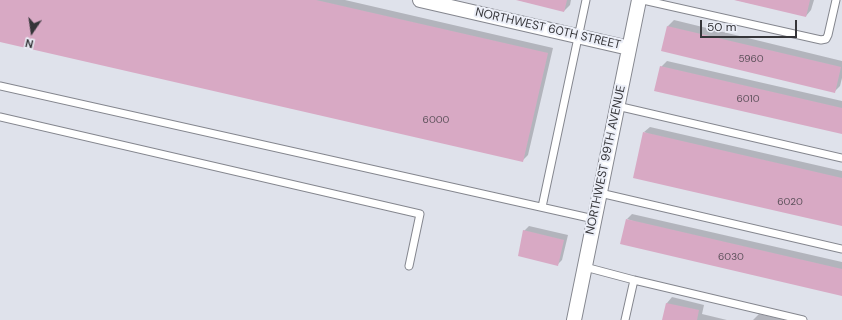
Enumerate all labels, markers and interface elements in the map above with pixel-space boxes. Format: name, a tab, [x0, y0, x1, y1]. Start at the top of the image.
street label: NORTHWEST 60TH STREET	[474, 5, 622, 53]
north arrow	[12, 12, 52, 52]
scale bar	[702, 12, 799, 38]
text: 50 m	[707, 19, 736, 35]
text: N	[24, 36, 35, 51]
house number: 5960	[738, 53, 764, 65]
street label: NORTHWEST 99TH AVENUE	[583, 84, 629, 236]
house number: 6010	[736, 93, 760, 105]
house number: 6000	[423, 114, 449, 126]
house number: 6020	[777, 196, 803, 208]
house number: 6030	[718, 251, 744, 263]

